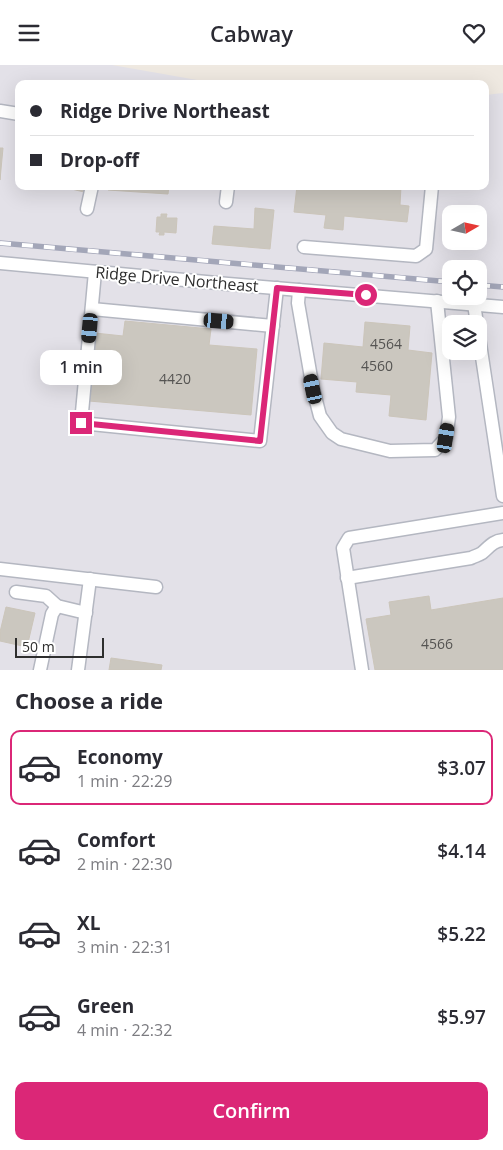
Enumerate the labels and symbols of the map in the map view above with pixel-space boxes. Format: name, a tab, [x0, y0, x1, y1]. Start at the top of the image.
north arrow	[442, 205, 488, 250]
street label: Ridge Drive Northeast	[94, 261, 260, 297]
route start	[355, 284, 377, 306]
car	[81, 312, 98, 344]
car	[203, 312, 234, 330]
house number: 4564	[370, 334, 402, 353]
callout: 1 min	[40, 351, 122, 385]
house number: 4560	[361, 356, 393, 375]
house number: 4420	[159, 369, 191, 388]
car	[302, 373, 323, 405]
route end	[70, 412, 92, 434]
car	[436, 422, 455, 454]
house number: 4566	[421, 634, 453, 653]
scale bar	[15, 635, 104, 658]

